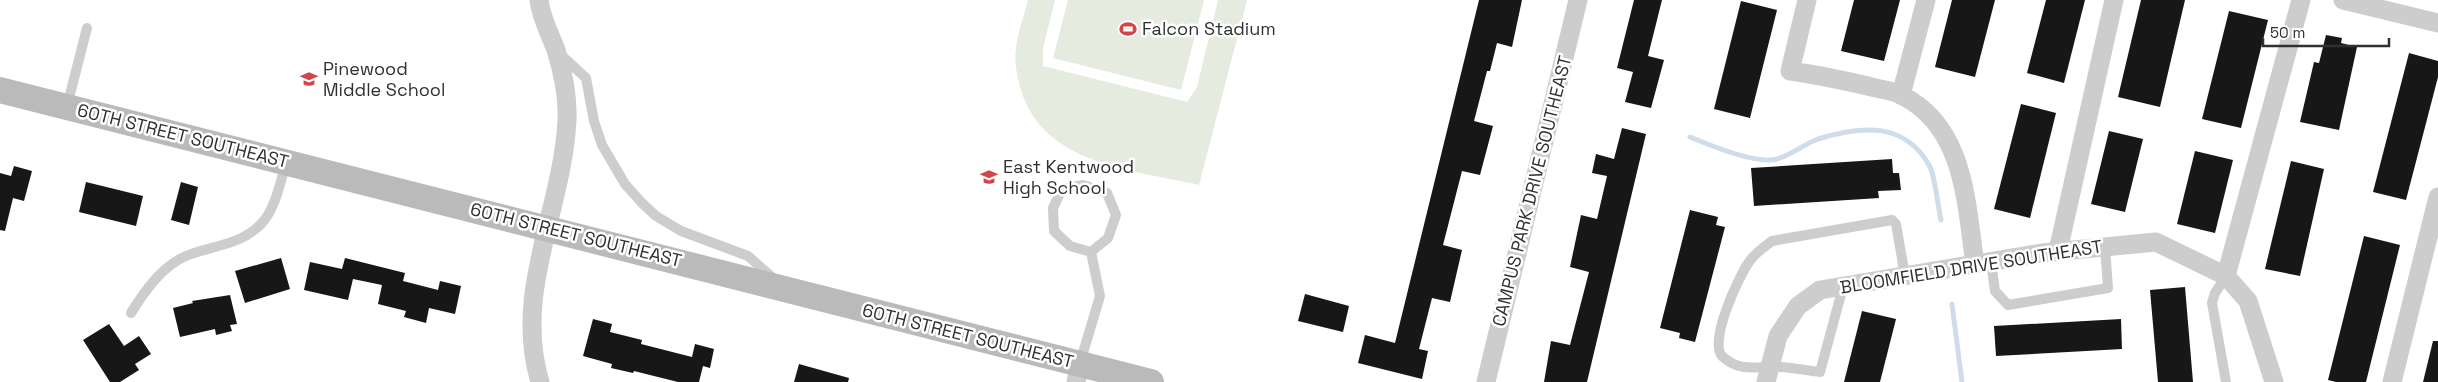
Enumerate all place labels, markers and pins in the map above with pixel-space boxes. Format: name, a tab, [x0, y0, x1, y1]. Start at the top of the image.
place label: Falcon Stadium	[1142, 17, 1276, 40]
sports icon: Falcon Stadium	[1118, 19, 1138, 39]
place label: Pinewood Middle School	[323, 57, 445, 101]
school or university icon: Pinewood Middle School	[299, 69, 319, 89]
place label: East Kentwood High School	[1003, 155, 1134, 199]
school or university icon: East Kentwood High School	[979, 167, 999, 187]

